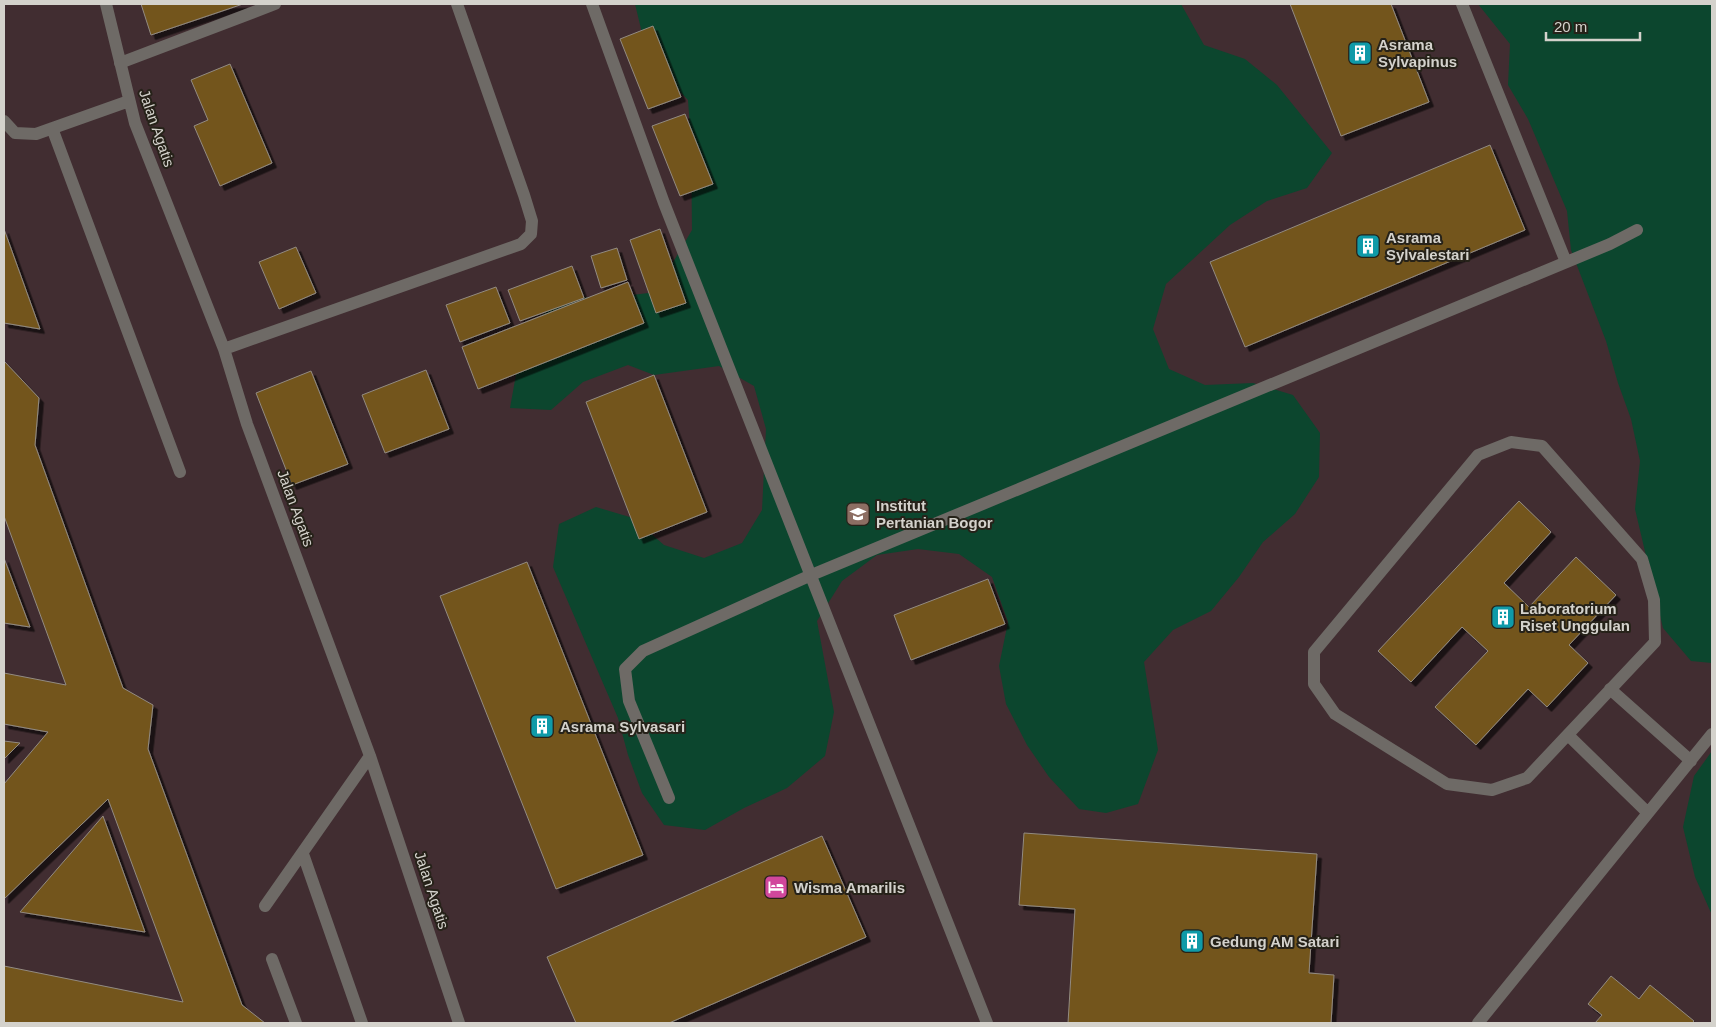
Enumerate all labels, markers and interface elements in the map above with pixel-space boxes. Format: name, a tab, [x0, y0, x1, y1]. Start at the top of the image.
scale bar	[1546, 10, 1640, 42]
text: 20 m	[1554, 18, 1587, 35]
place label: Asrama Sylvapinus	[1378, 36, 1457, 70]
building icon: Asrama Sylvapinus	[1347, 40, 1373, 66]
street label: Jalan Agatis	[136, 87, 178, 169]
place label: Asrama Sylvalestari	[1386, 229, 1469, 263]
building icon: Asrama Sylvalestari	[1355, 233, 1381, 259]
street label: Jalan Agatis	[274, 467, 318, 549]
place label: Institut Pertanian Bogor	[876, 497, 993, 531]
school or university icon: Institut Pertanian Bogor	[845, 501, 871, 527]
place label: Laboratorium Riset Unggulan	[1520, 600, 1630, 634]
building icon: Laboratorium Riset Unggulan	[1490, 604, 1516, 630]
building icon: Asrama Sylvasari	[529, 713, 555, 739]
place label: Asrama Sylvasari	[560, 718, 685, 735]
street label: Jalan Agatis	[411, 849, 453, 931]
hotel icon: Wisma Amarilis	[763, 874, 789, 900]
place label: Wisma Amarilis	[794, 879, 905, 896]
building icon: Gedung AM Satari	[1179, 928, 1205, 954]
place label: Gedung AM Satari	[1210, 933, 1339, 950]

